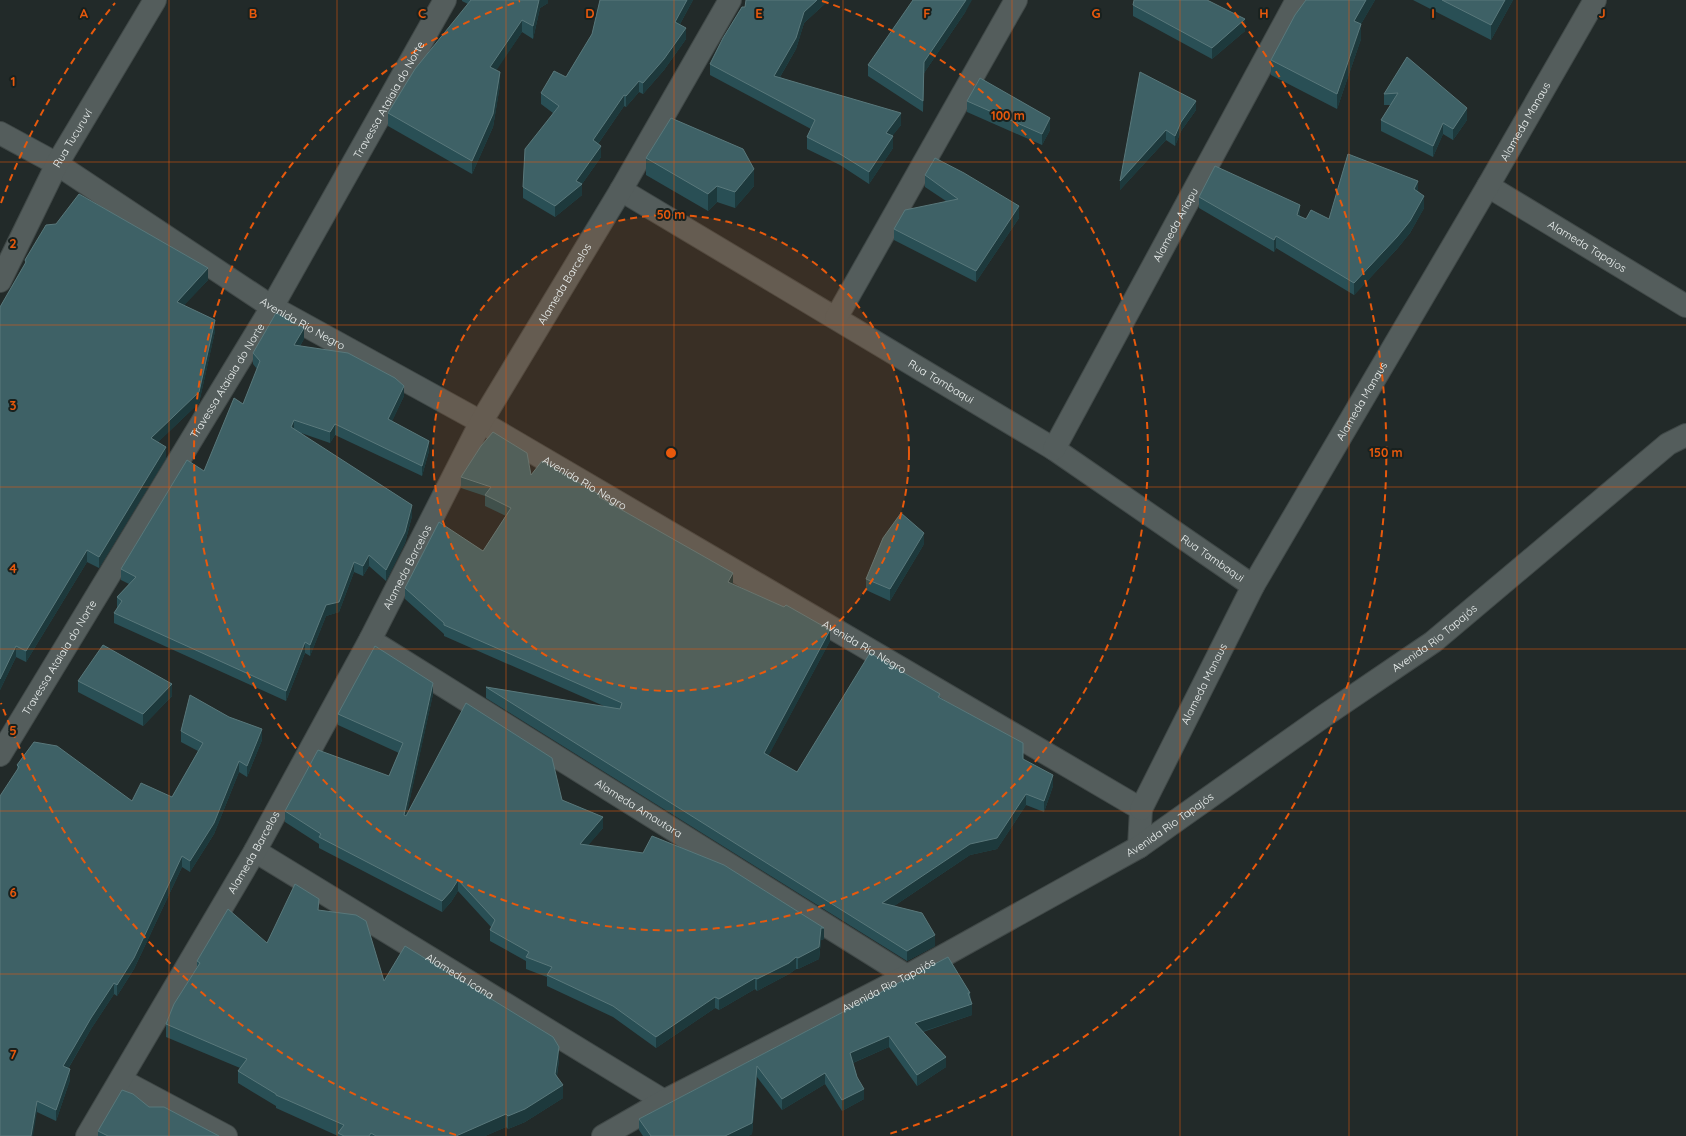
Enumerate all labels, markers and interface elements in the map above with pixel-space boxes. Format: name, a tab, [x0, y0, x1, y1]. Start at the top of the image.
text: A	[80, 5, 89, 21]
text: B	[249, 5, 257, 21]
text: C	[418, 5, 426, 21]
text: D	[585, 5, 595, 21]
text: E	[755, 5, 763, 21]
text: F	[923, 5, 931, 21]
text: G	[1091, 5, 1101, 21]
text: H	[1259, 5, 1269, 21]
text: I	[1431, 5, 1435, 21]
text: J	[1598, 5, 1606, 21]
street label: Travessa Ataiaia do Norte	[350, 39, 427, 161]
text: 1	[10, 73, 16, 89]
street label: Alameda Manaus	[1497, 79, 1553, 164]
street label: Rua Tucuruví	[50, 106, 95, 170]
text: 100 m	[991, 108, 1025, 123]
street label: Alameda Ariapu	[1150, 185, 1201, 264]
text: 50 m	[657, 207, 685, 222]
street label: Alameda Tapajos	[1545, 217, 1629, 275]
text: 2	[9, 235, 17, 251]
street label: Alameda Barcelos	[534, 241, 594, 327]
street label: Avenida Rio Negro	[258, 294, 348, 353]
street label: Travessa Ataiaia do Norte	[187, 320, 268, 441]
street label: Rua Tambaqui	[906, 356, 977, 407]
street label: Alameda Manaus	[1333, 359, 1390, 443]
text: 3	[10, 397, 17, 413]
text: 150 m	[1369, 445, 1403, 460]
centre of rings	[664, 446, 678, 460]
street label: Avenida Rio Negro	[540, 453, 630, 513]
street label: Alameda Barcelos	[380, 522, 434, 612]
street label: Rua Tambaqui	[1178, 531, 1247, 585]
text: 4	[9, 560, 17, 576]
street label: Travessa Ataiaia do Norte	[19, 597, 100, 718]
street label: Avenida Rio Tapajós	[1389, 601, 1480, 675]
street label: Avenida Rio Negro	[820, 617, 909, 677]
street label: Alameda Manaus	[1178, 641, 1230, 727]
text: 5	[9, 722, 17, 738]
street label: Alameda Amautara	[593, 776, 685, 841]
street label: Avenida Rio Tapajós	[1123, 789, 1216, 860]
street label: Alameda Barcelos	[224, 808, 283, 896]
text: 6	[9, 884, 17, 900]
street label: Alameda Icana	[423, 950, 496, 1002]
street label: Avenida Rio Tapajós	[839, 955, 938, 1015]
text: 7	[9, 1046, 17, 1062]

